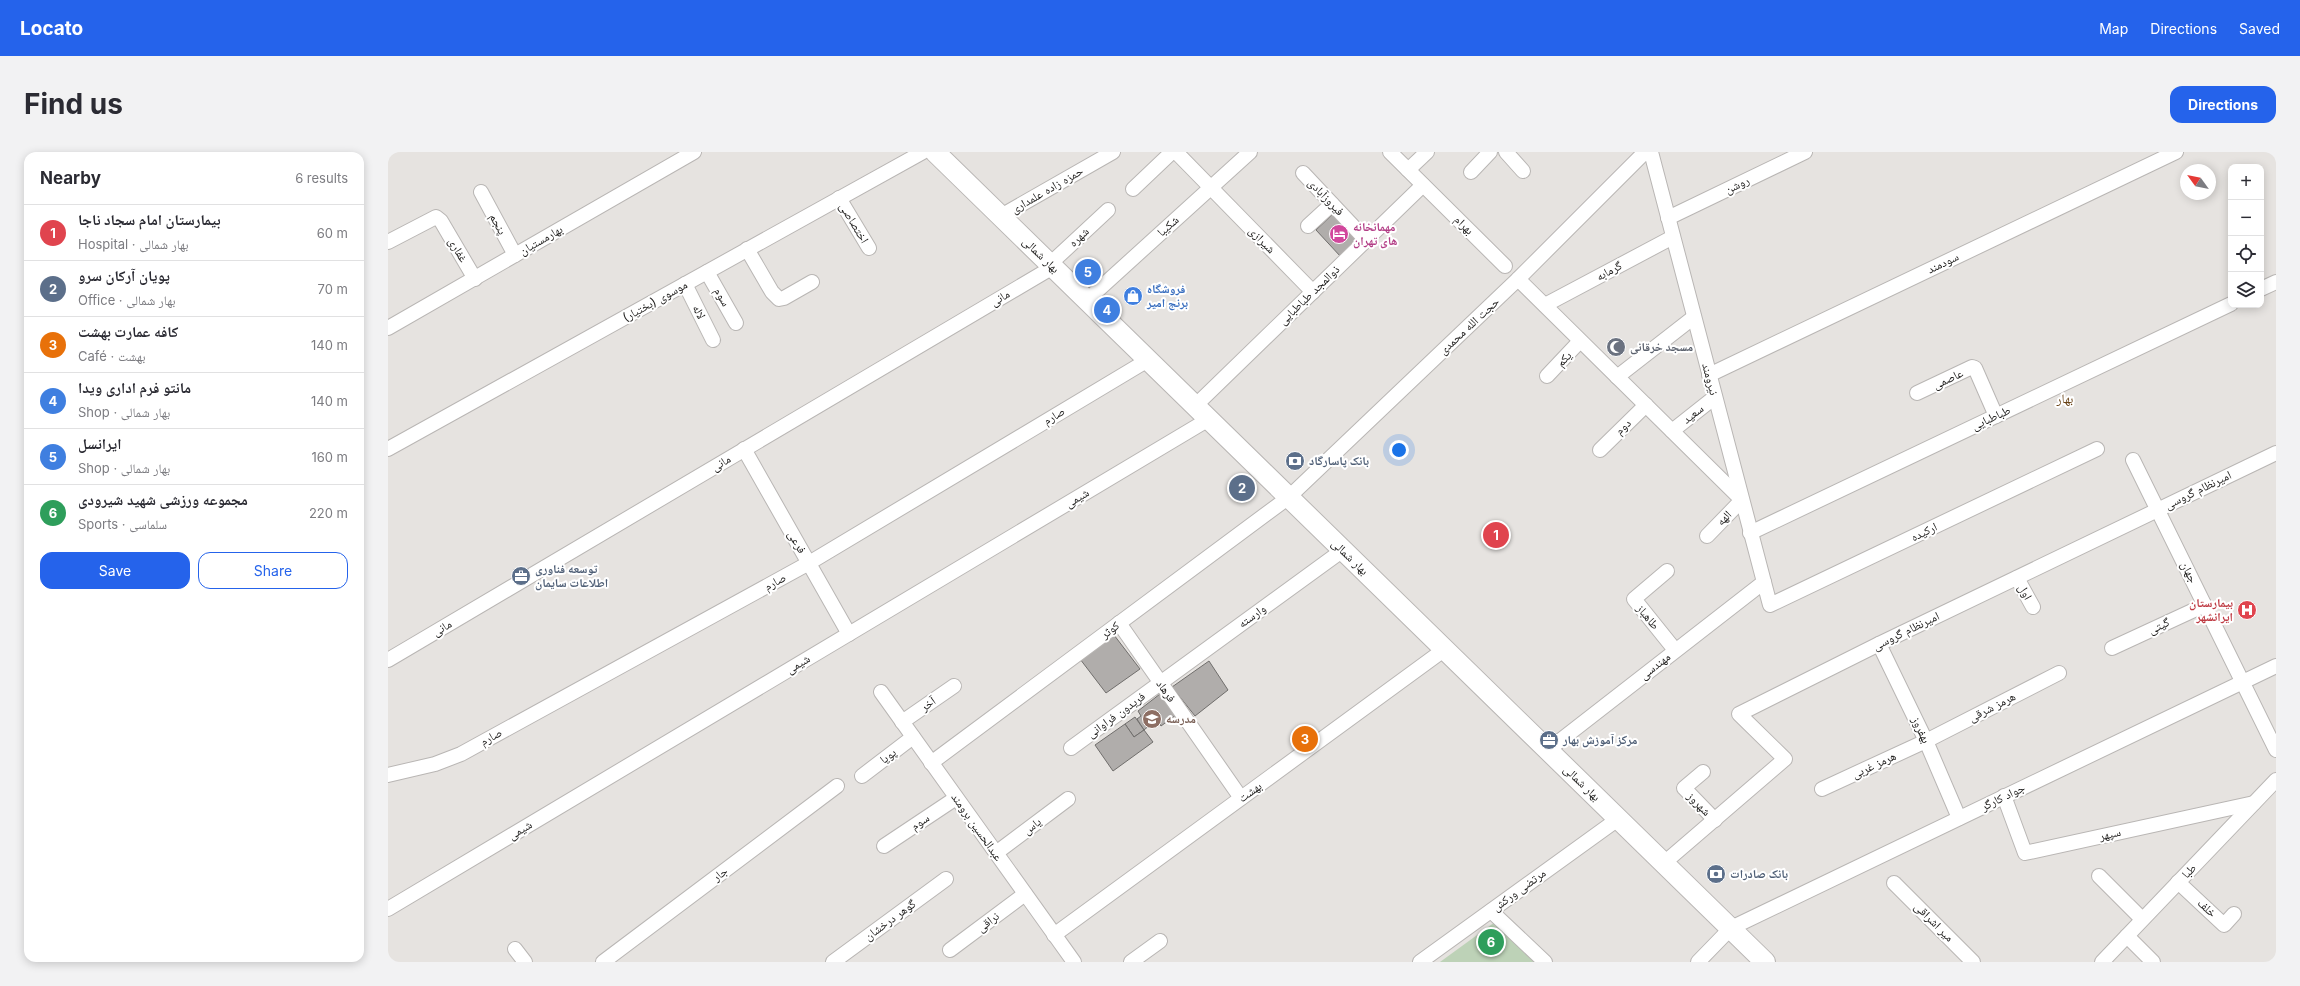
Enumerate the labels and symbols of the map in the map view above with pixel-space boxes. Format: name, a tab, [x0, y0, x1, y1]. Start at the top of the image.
street label: حمزه زاده علمداری	[1008, 163, 1086, 216]
north arrow	[2180, 164, 2216, 200]
street label: روشن	[1722, 172, 1752, 197]
street label: فیروزآبادی	[1305, 175, 1348, 219]
street label: اختصاصی	[836, 200, 872, 246]
street label: پنجم	[486, 211, 511, 238]
street label: شکیبا	[1154, 212, 1182, 240]
street label: بهرام	[1451, 212, 1477, 238]
place label: مهمانخانه های تهران	[1353, 219, 1397, 249]
street label: بهارمستیان	[516, 221, 565, 258]
street label: شیرازی	[1246, 223, 1279, 257]
hotel icon: مهمانخانه های تهران	[1328, 223, 1350, 245]
street label: شهره	[1065, 224, 1092, 250]
street label: بهار شمالی	[1019, 233, 1063, 276]
street label: غفاری	[445, 235, 471, 265]
street label: سودمند	[1925, 249, 1961, 277]
pin: 5	[1075, 257, 1101, 287]
street label: گرمابه	[1593, 258, 1624, 284]
street label: ذوالمجد طباطبایی	[1275, 262, 1343, 328]
street label: موسوی (بختیار)	[620, 277, 690, 325]
place label: فروشگاه برنج امیر	[1146, 281, 1188, 311]
street label: سوم	[710, 285, 734, 309]
shop icon: فروشگاه برنج امیر	[1122, 285, 1144, 307]
street label: مانی	[987, 286, 1012, 309]
street label: حجت الله محمدی	[1435, 293, 1502, 358]
pin: 4	[1094, 295, 1120, 325]
street label: لاله	[690, 302, 709, 321]
mosque icon: مسجد خرقانی	[1605, 336, 1627, 358]
place label: مسجد خرقانی	[1630, 339, 1694, 355]
street label: یکم	[1553, 348, 1575, 370]
street label: نیرومند	[1699, 361, 1722, 397]
street label: عاصمی	[1930, 365, 1965, 392]
district label: بهار	[2056, 390, 2073, 407]
street label: سعید	[1679, 401, 1707, 427]
street label: طباطبایی	[1969, 402, 2013, 433]
street label: صارم	[1040, 403, 1068, 429]
street label: دوم	[1612, 416, 1634, 438]
your location	[1389, 440, 1409, 460]
bank icon: بانک پاسارگاد	[1284, 450, 1306, 472]
street label: مانی	[708, 451, 733, 474]
place label: بانک پاسارگاد	[1309, 453, 1369, 468]
street label: امیرنظام گروسی	[2162, 467, 2234, 513]
pin: 2	[1229, 473, 1255, 503]
street label: شیمی	[1062, 485, 1092, 511]
street label: الهه	[1713, 507, 1734, 528]
street label: ارکیده	[1908, 519, 1940, 544]
pin: 1	[1483, 520, 1509, 550]
street label: فرعی	[785, 528, 810, 556]
street label: بهار شمالی	[1328, 535, 1372, 578]
street label: جهان	[2178, 558, 2201, 585]
place label: توسعه فناوری اطلاعات سایمان	[535, 561, 608, 591]
office icon: توسعه فناوری اطلاعات سایمان	[510, 565, 532, 587]
street label: صارم	[761, 569, 789, 595]
street label: اول	[2015, 581, 2036, 602]
place label: بیمارستان ایرانشهر	[2189, 595, 2233, 624]
hospital icon: بیمارستان ایرانشهر	[2236, 599, 2258, 621]
street label: وارسته	[1235, 600, 1269, 631]
street label: طاهباز	[1633, 600, 1663, 633]
street label: امیرنظام گروسی	[1870, 608, 1942, 654]
street label: گیتی	[2146, 614, 2172, 637]
street label: مانی	[429, 616, 454, 639]
street label: کوثر	[1097, 618, 1122, 642]
street label: مهندسی	[1636, 649, 1673, 682]
street label: شیمی	[783, 651, 813, 677]
street label: فرهاد	[1153, 677, 1179, 705]
street label: فریدون فراوانی	[1084, 688, 1148, 741]
street label: هرمز شرقی	[1966, 688, 2018, 725]
street label: آخر	[916, 693, 939, 715]
school or university icon: مدرسه	[1141, 708, 1163, 730]
place label: مدرسه	[1166, 711, 1196, 726]
street label: بهفروز	[1908, 713, 1934, 746]
street label: صارم	[477, 724, 505, 750]
pin: 3	[1292, 724, 1318, 754]
office icon: مرکز آموزش بهار	[1538, 729, 1560, 751]
place label: مرکز آموزش بهار	[1562, 732, 1638, 748]
street label: پویا	[876, 744, 899, 767]
street label: هرمز غربی	[1849, 748, 1898, 782]
street label: بهار شمالی	[1560, 761, 1604, 804]
street label: بهشت	[1235, 778, 1265, 805]
street label: جواد کارگر	[1978, 779, 2028, 814]
street label: شهروز	[1684, 788, 1714, 819]
street label: عبدالحسین برومند	[948, 790, 1006, 864]
street label: سوم	[907, 810, 933, 834]
street label: یاس	[1019, 814, 1044, 838]
street label: شیمی	[505, 817, 535, 843]
street label: سپهر	[2097, 824, 2122, 843]
street label: طبا	[2178, 860, 2199, 881]
street label: جار	[708, 863, 731, 885]
bank icon: بانک صادرات	[1705, 863, 1727, 885]
street label: مرتضی ورکش	[1489, 865, 1549, 914]
place label: بانک صادرات	[1730, 866, 1788, 881]
street label: خلف	[2195, 895, 2220, 920]
street label: گوهر درخشان	[861, 896, 918, 943]
street label: میر اشراقی	[1911, 899, 1957, 945]
street label: نراقی	[973, 908, 1002, 935]
pin: 6	[1478, 927, 1504, 957]

